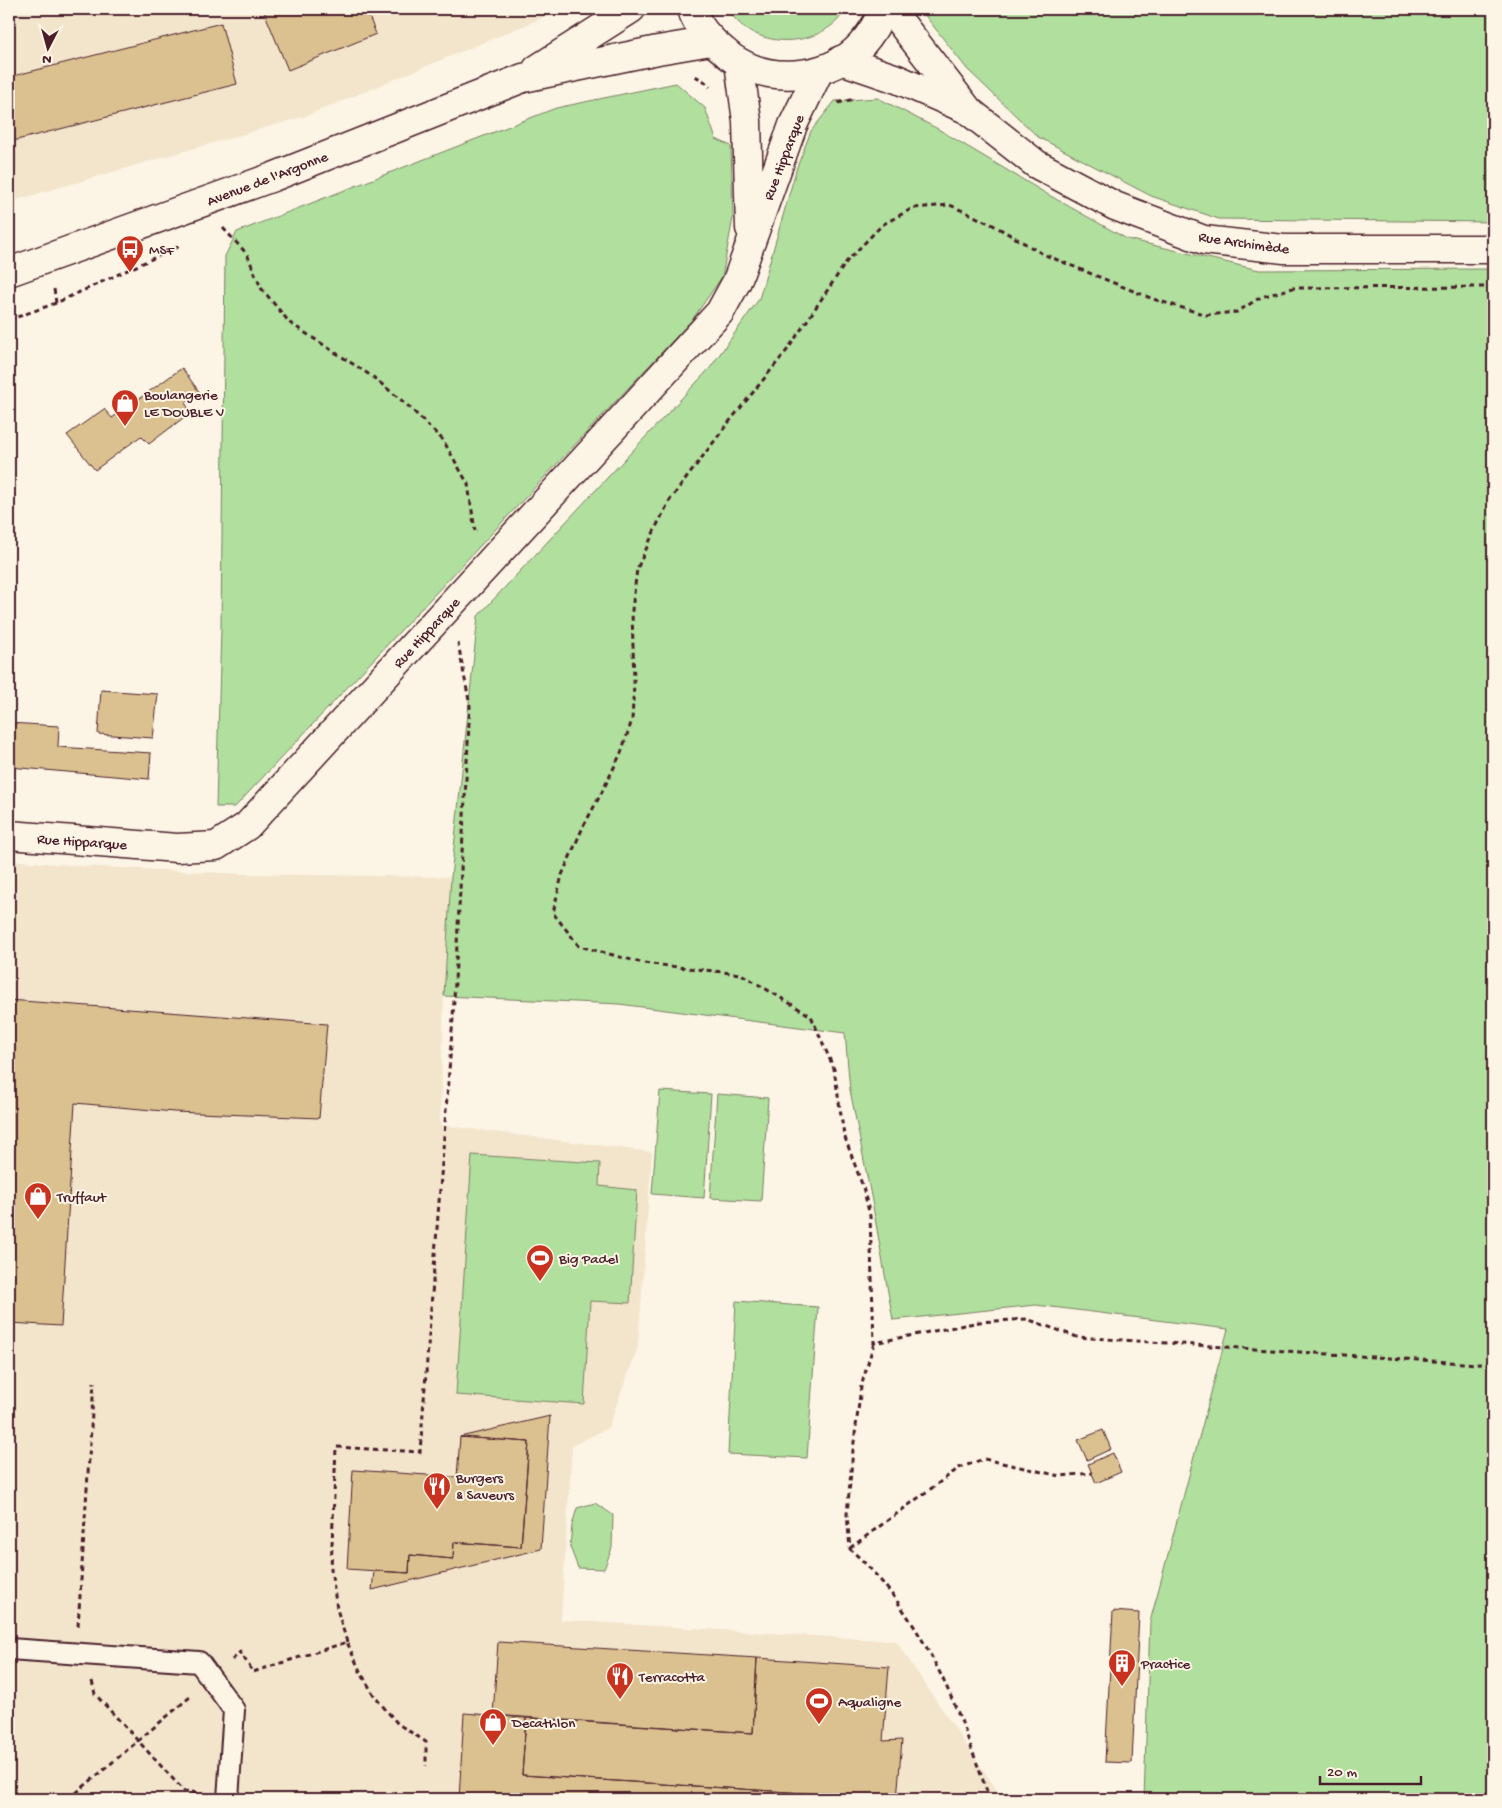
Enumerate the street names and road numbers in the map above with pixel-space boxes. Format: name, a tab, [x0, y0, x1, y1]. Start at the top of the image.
street label: Rue Hipparque	[760, 112, 810, 203]
street label: Avenue de l'Argonne	[205, 148, 331, 211]
street label: Rue Archimède	[1197, 229, 1291, 259]
street label: Rue Hipparque	[390, 594, 465, 672]
street label: Rue Hipparque	[36, 831, 128, 855]

